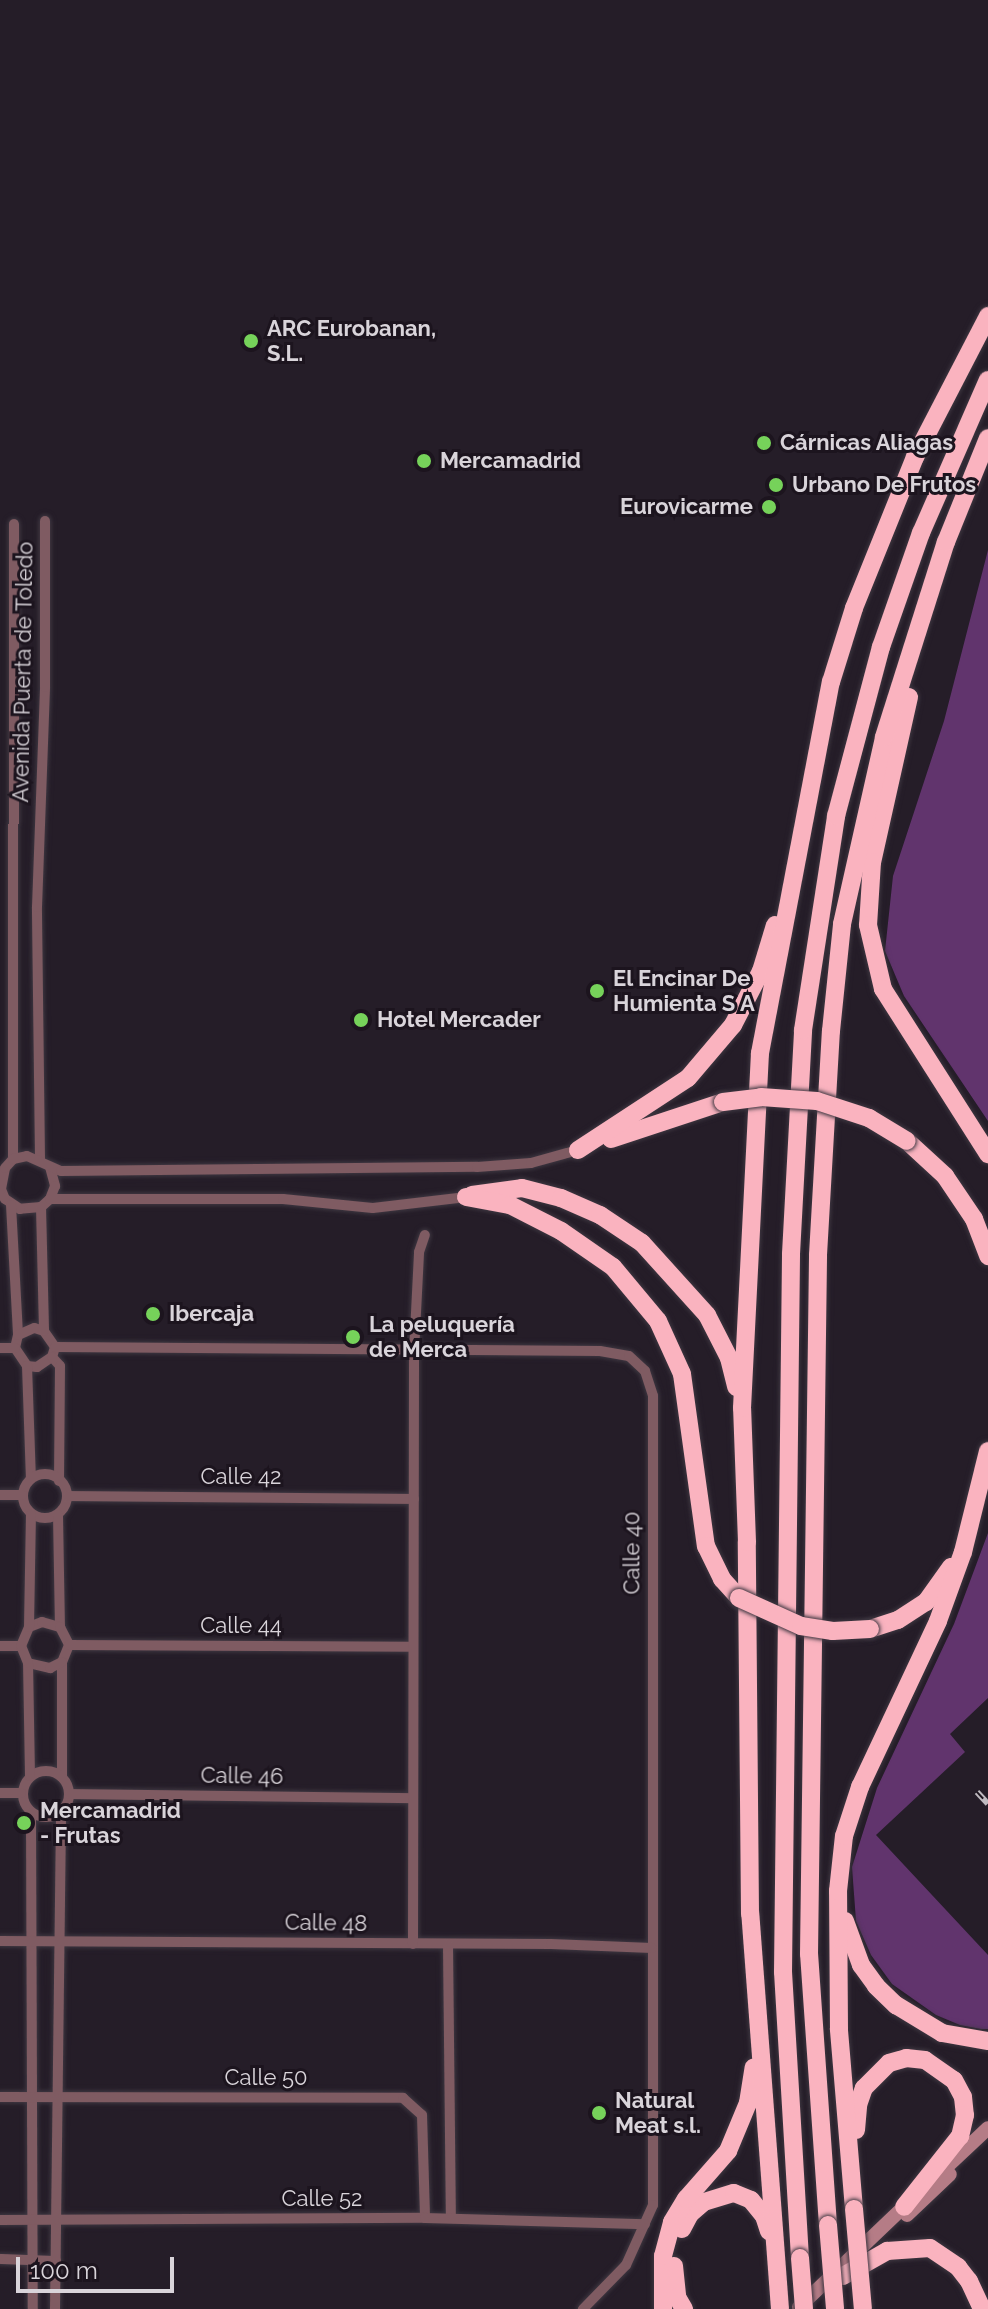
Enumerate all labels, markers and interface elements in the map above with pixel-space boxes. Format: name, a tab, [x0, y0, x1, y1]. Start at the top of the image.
place label: ARC Eurobanan, S.L.	[267, 315, 436, 366]
marker: ARC Eurobanan, S.L.	[242, 332, 260, 350]
place label: Cárnicas Aliagas	[780, 430, 954, 456]
marker: Cárnicas Aliagas	[755, 434, 773, 452]
place label: Mercamadrid	[440, 448, 581, 474]
marker: Mercamadrid	[415, 452, 433, 470]
place label: Urbano De Frutos	[792, 472, 976, 498]
marker: Urbano De Frutos	[767, 476, 785, 494]
place label: Eurovicarme	[620, 494, 753, 520]
marker: Eurovicarme	[760, 498, 778, 516]
street label: Avenida Puerta de Toledo	[8, 541, 38, 803]
place label: El Encinar De Humienta S A	[613, 965, 755, 1016]
marker: El Encinar De Humienta S A	[588, 982, 606, 1000]
place label: Hotel Mercader	[377, 1007, 541, 1033]
marker: Hotel Mercader	[352, 1011, 370, 1029]
place label: Ibercaja	[169, 1301, 254, 1327]
marker: Ibercaja	[144, 1305, 162, 1323]
place label: La peluquería de Merca	[369, 1311, 515, 1362]
marker: La peluquería de Merca	[344, 1328, 362, 1346]
street label: Calle 42	[200, 1464, 282, 1490]
street label: Calle 40	[619, 1511, 645, 1595]
street label: Calle 44	[200, 1613, 282, 1639]
street label: Calle 46	[200, 1762, 284, 1790]
place label: Mercamadrid - Frutas	[40, 1797, 181, 1848]
marker: Mercamadrid - Frutas	[15, 1814, 33, 1832]
street label: Calle 48	[284, 1909, 368, 1937]
street label: Calle 50	[224, 2065, 308, 2091]
place label: Natural Meat s.l.	[615, 2087, 701, 2138]
marker: Natural Meat s.l.	[590, 2104, 608, 2122]
street label: Calle 52	[281, 2186, 363, 2212]
scale bar	[20, 2241, 178, 2291]
text: 100 m	[30, 2256, 98, 2285]

